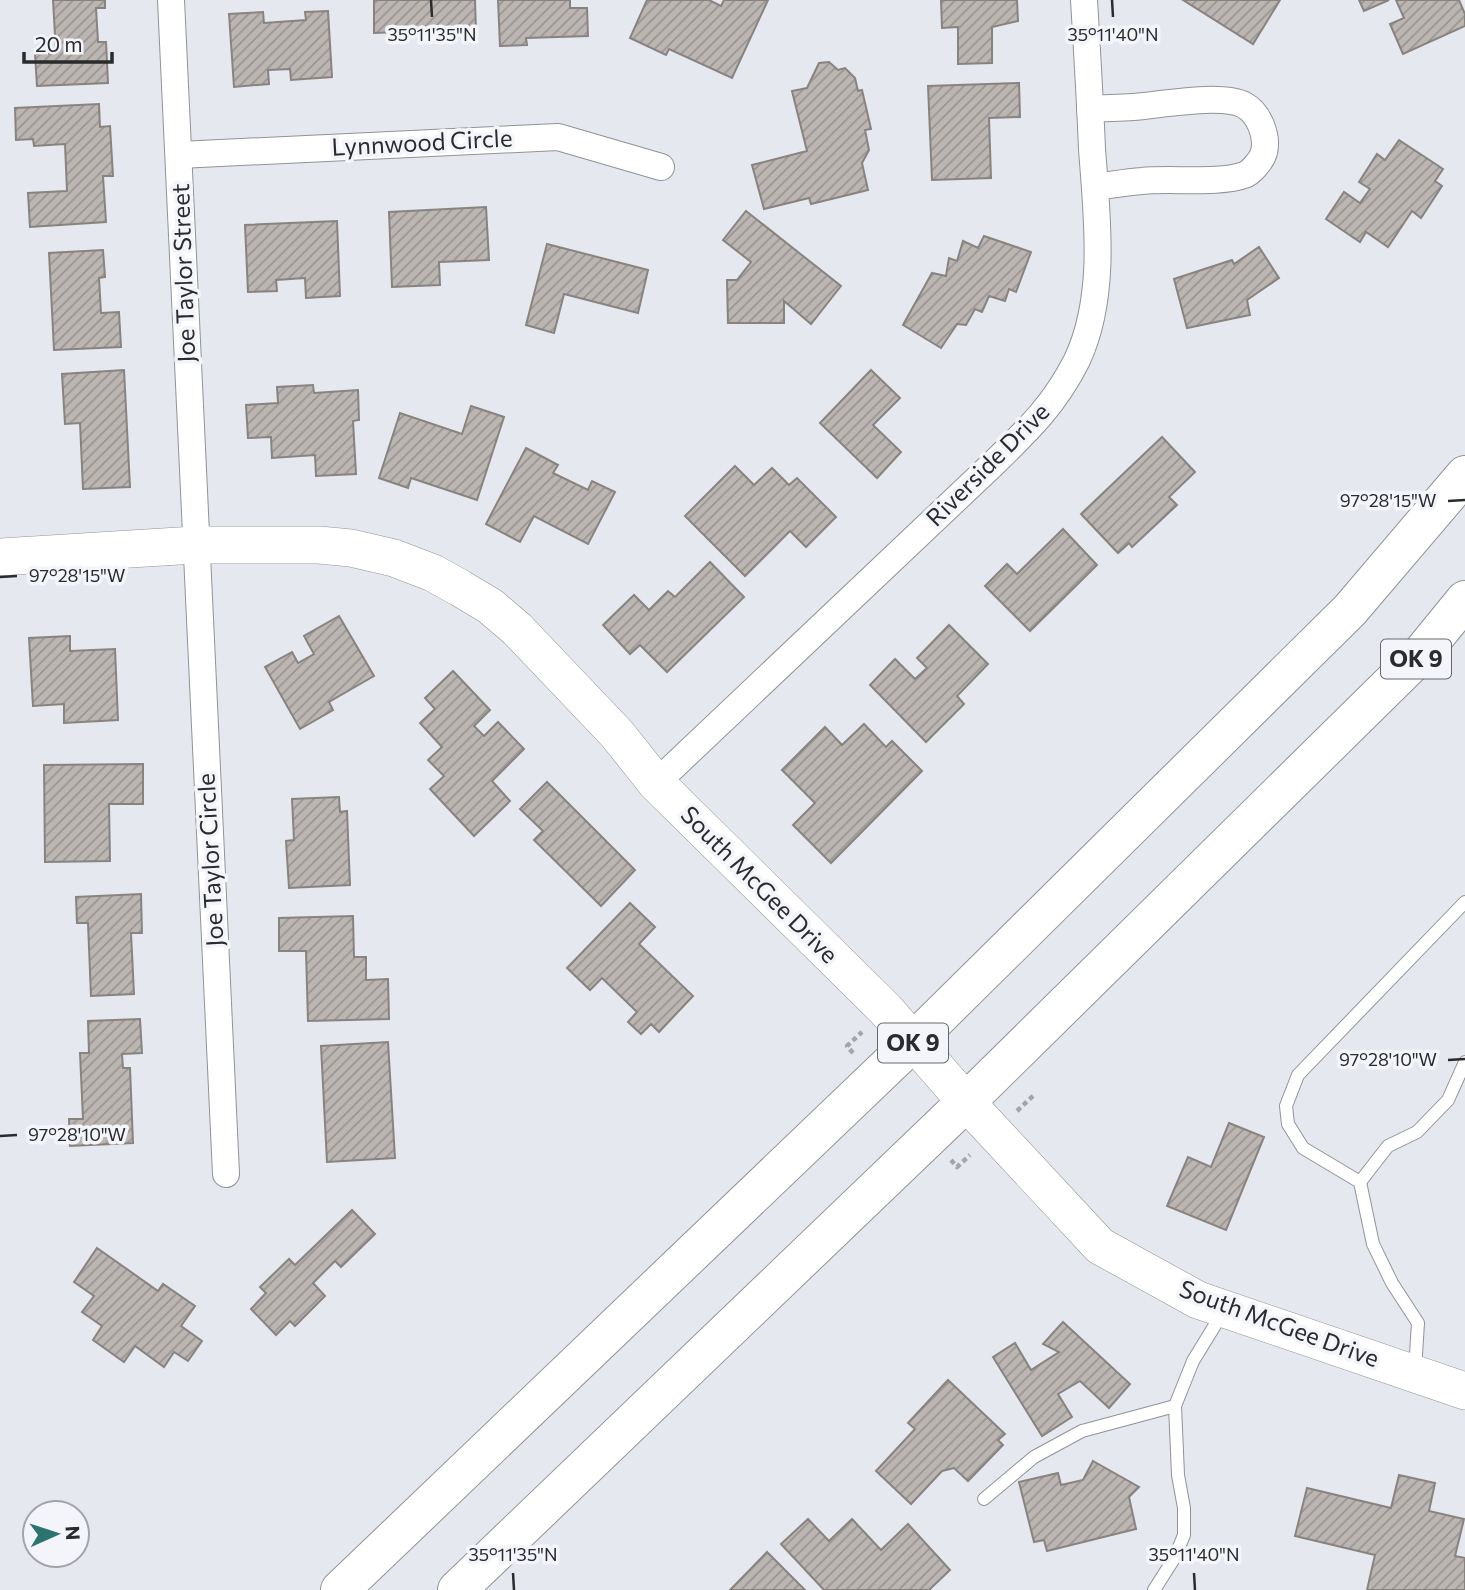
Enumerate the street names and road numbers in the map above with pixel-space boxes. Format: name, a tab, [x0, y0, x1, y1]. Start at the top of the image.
street label: Lynnwood Circle	[331, 122, 513, 161]
street label: Joe Taylor Street	[165, 183, 200, 363]
street label: Riverside Drive	[919, 396, 1055, 532]
road number: OK 9	[1381, 639, 1451, 678]
street label: Joe Taylor Circle	[190, 773, 229, 948]
street label: South McGee Drive	[675, 799, 845, 969]
road number: OK 9	[878, 1024, 948, 1062]
street label: South McGee Drive	[1176, 1273, 1383, 1372]

